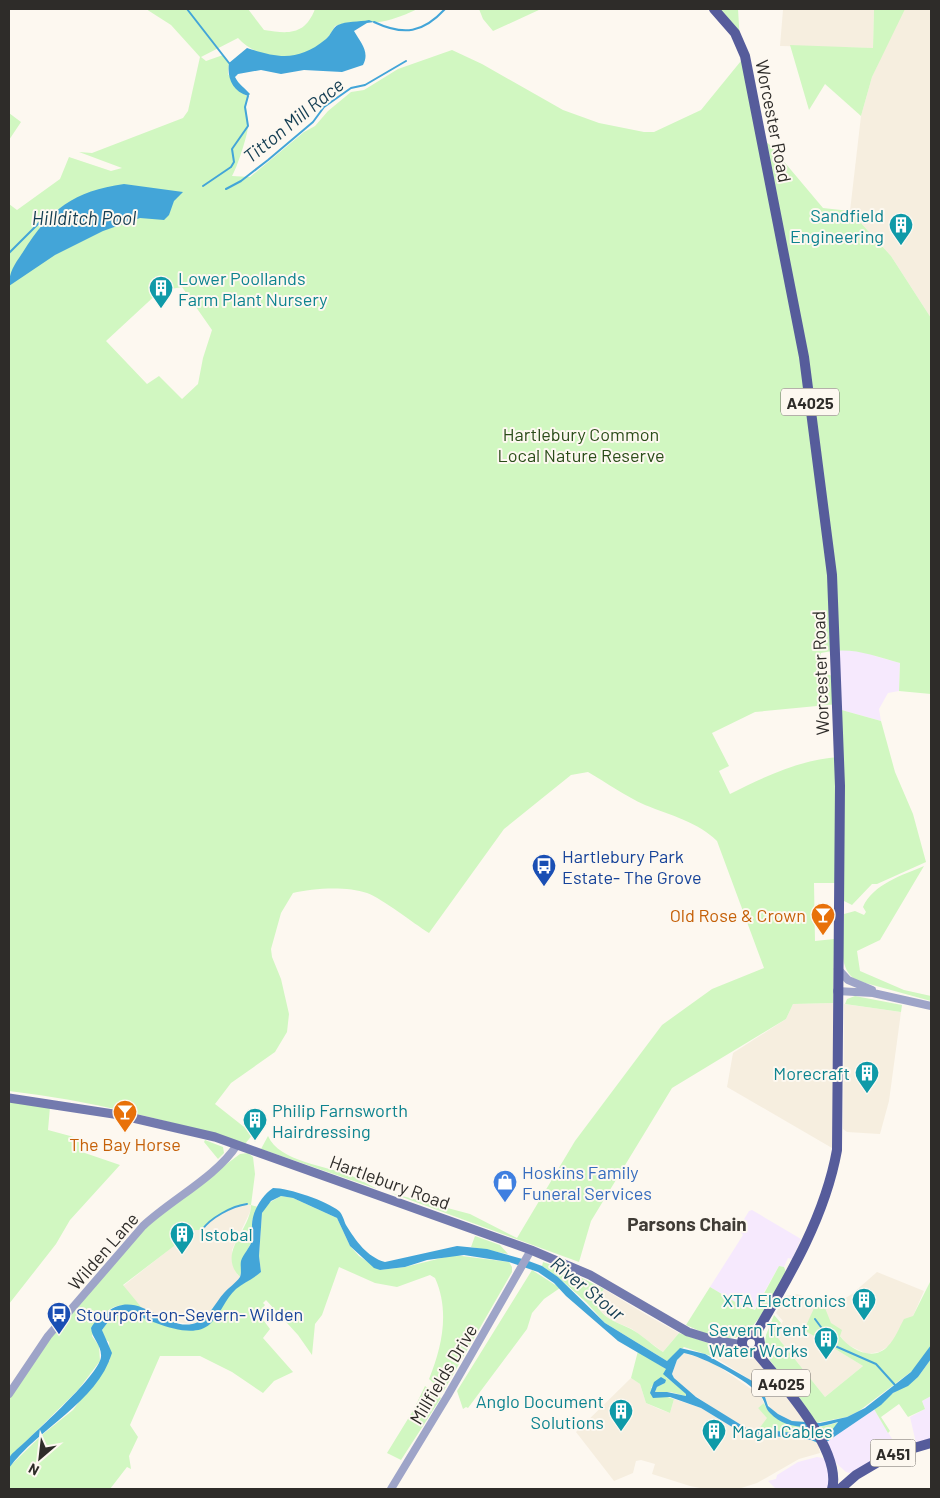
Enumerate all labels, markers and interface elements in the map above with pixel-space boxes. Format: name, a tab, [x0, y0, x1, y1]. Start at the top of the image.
street label: Worcester Road	[751, 58, 797, 184]
water label: Titton Mill Race	[238, 72, 348, 167]
place label: Sandfield Engineering	[790, 204, 884, 247]
water label: Hillditch Pool	[32, 206, 137, 229]
building icon: Sandfield Engineering	[888, 212, 914, 246]
place label: Lower Poollands Farm Plant Nursery	[178, 267, 328, 310]
building icon: Lower Poollands Farm Plant Nursery	[148, 275, 174, 309]
road number: A4025	[781, 388, 839, 416]
park label: Hartlebury Common Local Nature Reserve	[497, 423, 665, 466]
street label: Worcester Road	[807, 610, 833, 736]
place label: Hartlebury Park Estate- The Grove	[562, 845, 702, 888]
bus stop icon: Hartlebury Park Estate- The Grove	[531, 853, 557, 887]
bar icon: Old Rose & Crown	[810, 902, 836, 936]
place label: Old Rose & Crown	[670, 904, 806, 926]
building icon: Morecraft	[854, 1060, 880, 1094]
place label: Morecraft	[773, 1062, 850, 1084]
bar icon: The Bay Horse	[112, 1099, 138, 1133]
place label: Philip Farnsworth Hairdressing	[272, 1099, 408, 1142]
building icon: Philip Farnsworth Hairdressing	[242, 1107, 268, 1141]
place label: The Bay Horse	[69, 1133, 181, 1155]
street label: Hartlebury Road	[327, 1150, 453, 1214]
place label: Hoskins Family Funeral Services	[522, 1161, 652, 1204]
shop icon: Hoskins Family Funeral Services	[492, 1169, 518, 1203]
street label: Wilden Lane	[63, 1208, 143, 1294]
district label: Parsons Chain	[627, 1212, 747, 1235]
building icon: Istobal	[169, 1221, 195, 1255]
place label: Istobal	[200, 1223, 253, 1245]
water label: River Stour	[546, 1251, 631, 1326]
building icon: XTA Electronics	[851, 1287, 877, 1321]
place label: XTA Electronics	[723, 1289, 846, 1311]
bus stop icon: Stourport-on-Severn- Wilden	[46, 1301, 72, 1335]
place label: Stourport-on-Severn- Wilden	[76, 1303, 303, 1325]
place label: Severn Trent Water Works	[709, 1318, 808, 1361]
street label: Millfields Drive	[405, 1320, 481, 1428]
building icon: Severn Trent Water Works	[813, 1326, 839, 1360]
road number: A4025	[752, 1370, 810, 1396]
place label: Anglo Document Solutions	[476, 1390, 604, 1433]
building icon: Anglo Document Solutions	[608, 1398, 634, 1432]
building icon: Magal Cables	[701, 1418, 727, 1452]
place label: Magal Cables	[732, 1420, 833, 1442]
north arrow	[15, 1433, 65, 1483]
road number: A451	[870, 1440, 916, 1466]
text: N	[26, 1460, 42, 1480]

